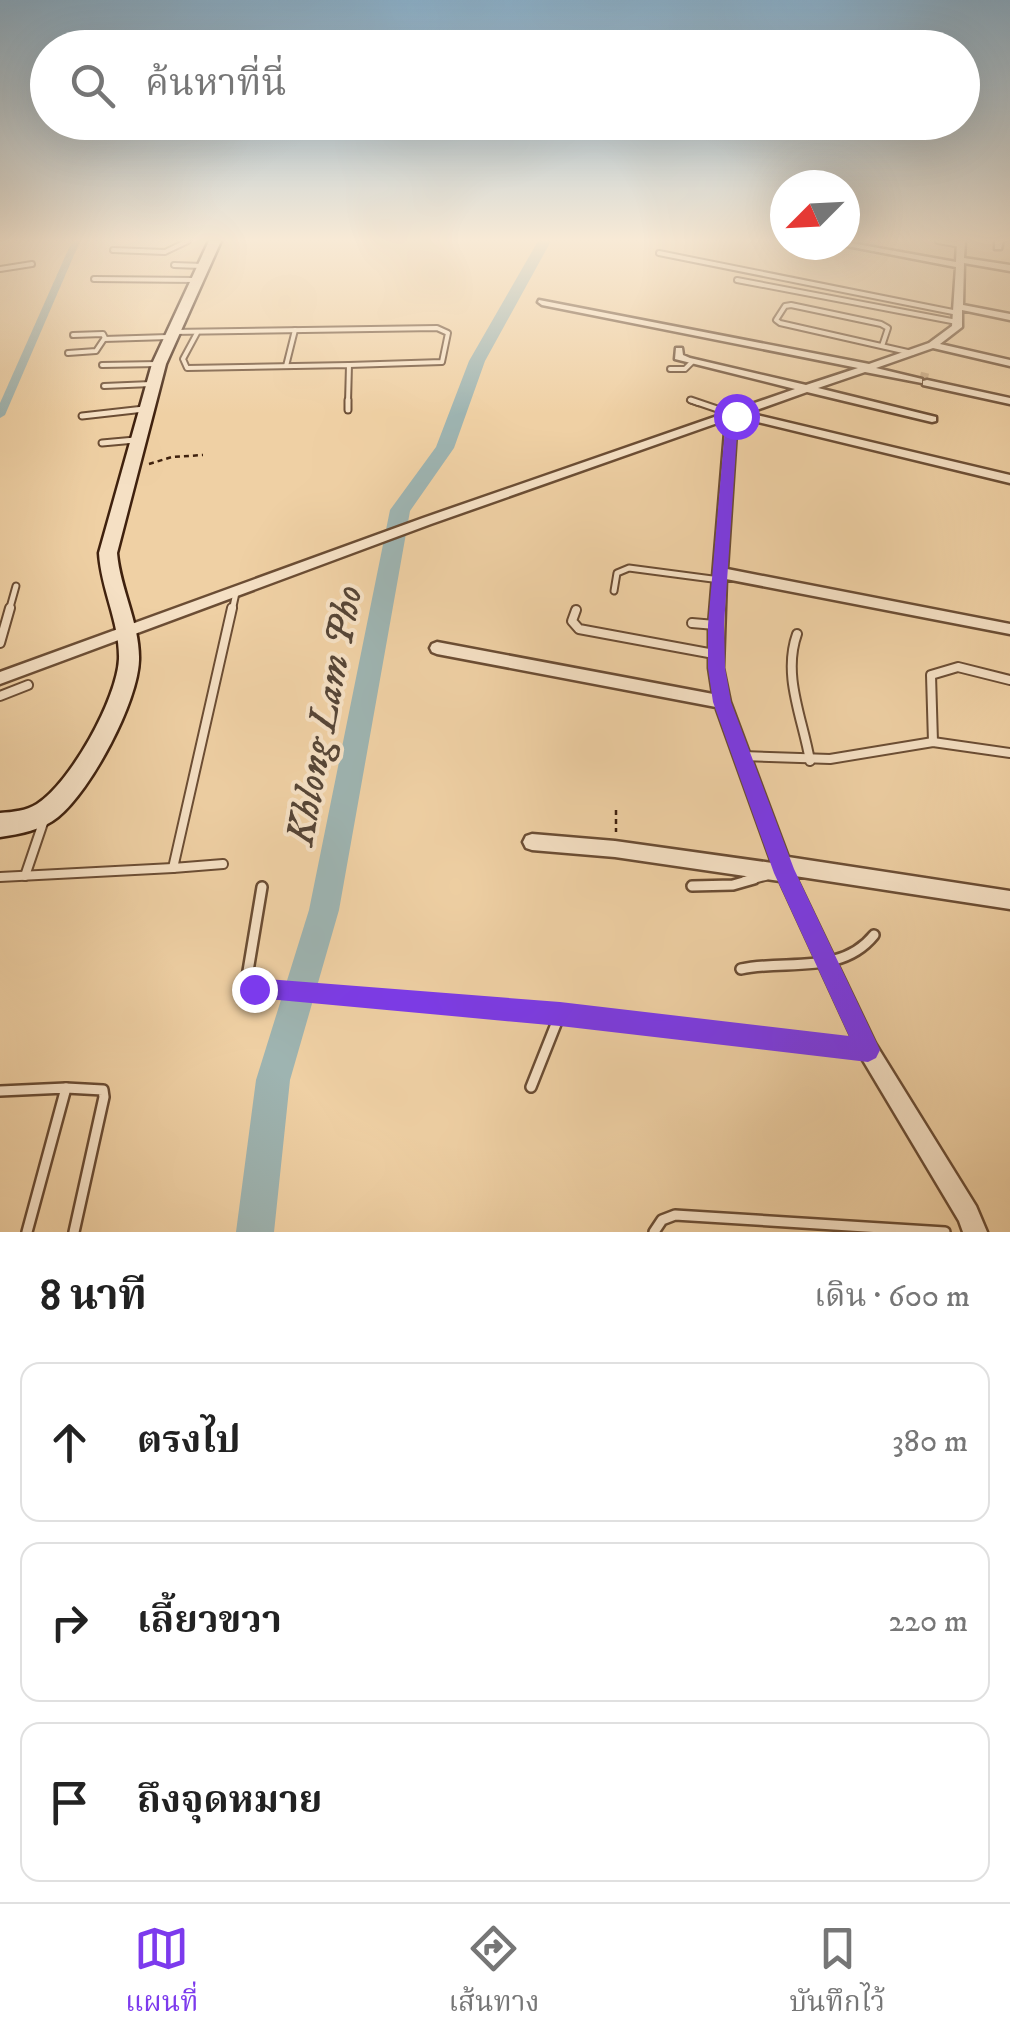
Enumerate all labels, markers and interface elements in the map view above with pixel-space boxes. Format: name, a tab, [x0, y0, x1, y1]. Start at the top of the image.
search box	[30, 30, 980, 140]
icon: search	[65, 58, 120, 113]
text: ค้นหาที่นี่	[145, 60, 286, 108]
north arrow	[770, 170, 860, 260]
route start	[714, 394, 760, 440]
water label: Khlong Lam Pho	[276, 581, 376, 852]
route end	[232, 967, 278, 1013]
text: 8 นาที	[40, 1271, 147, 1323]
text: เดิน · 600 m	[814, 1277, 970, 1317]
icon: ahead	[42, 1415, 97, 1470]
text: ตรงไป	[137, 1417, 241, 1465]
text: 380 m	[892, 1422, 968, 1462]
icon: right	[42, 1595, 97, 1650]
text: เลี้ยวขวา	[137, 1597, 282, 1645]
text: 220 m	[888, 1602, 968, 1642]
icon: arrive	[42, 1775, 97, 1830]
text: ถึงจุดหมาย	[137, 1777, 322, 1825]
tab: แผนที่	[125, 1921, 198, 2026]
tab: เส้นทาง	[448, 1921, 540, 2026]
tab: บันทึกไว้	[790, 1921, 885, 2026]

